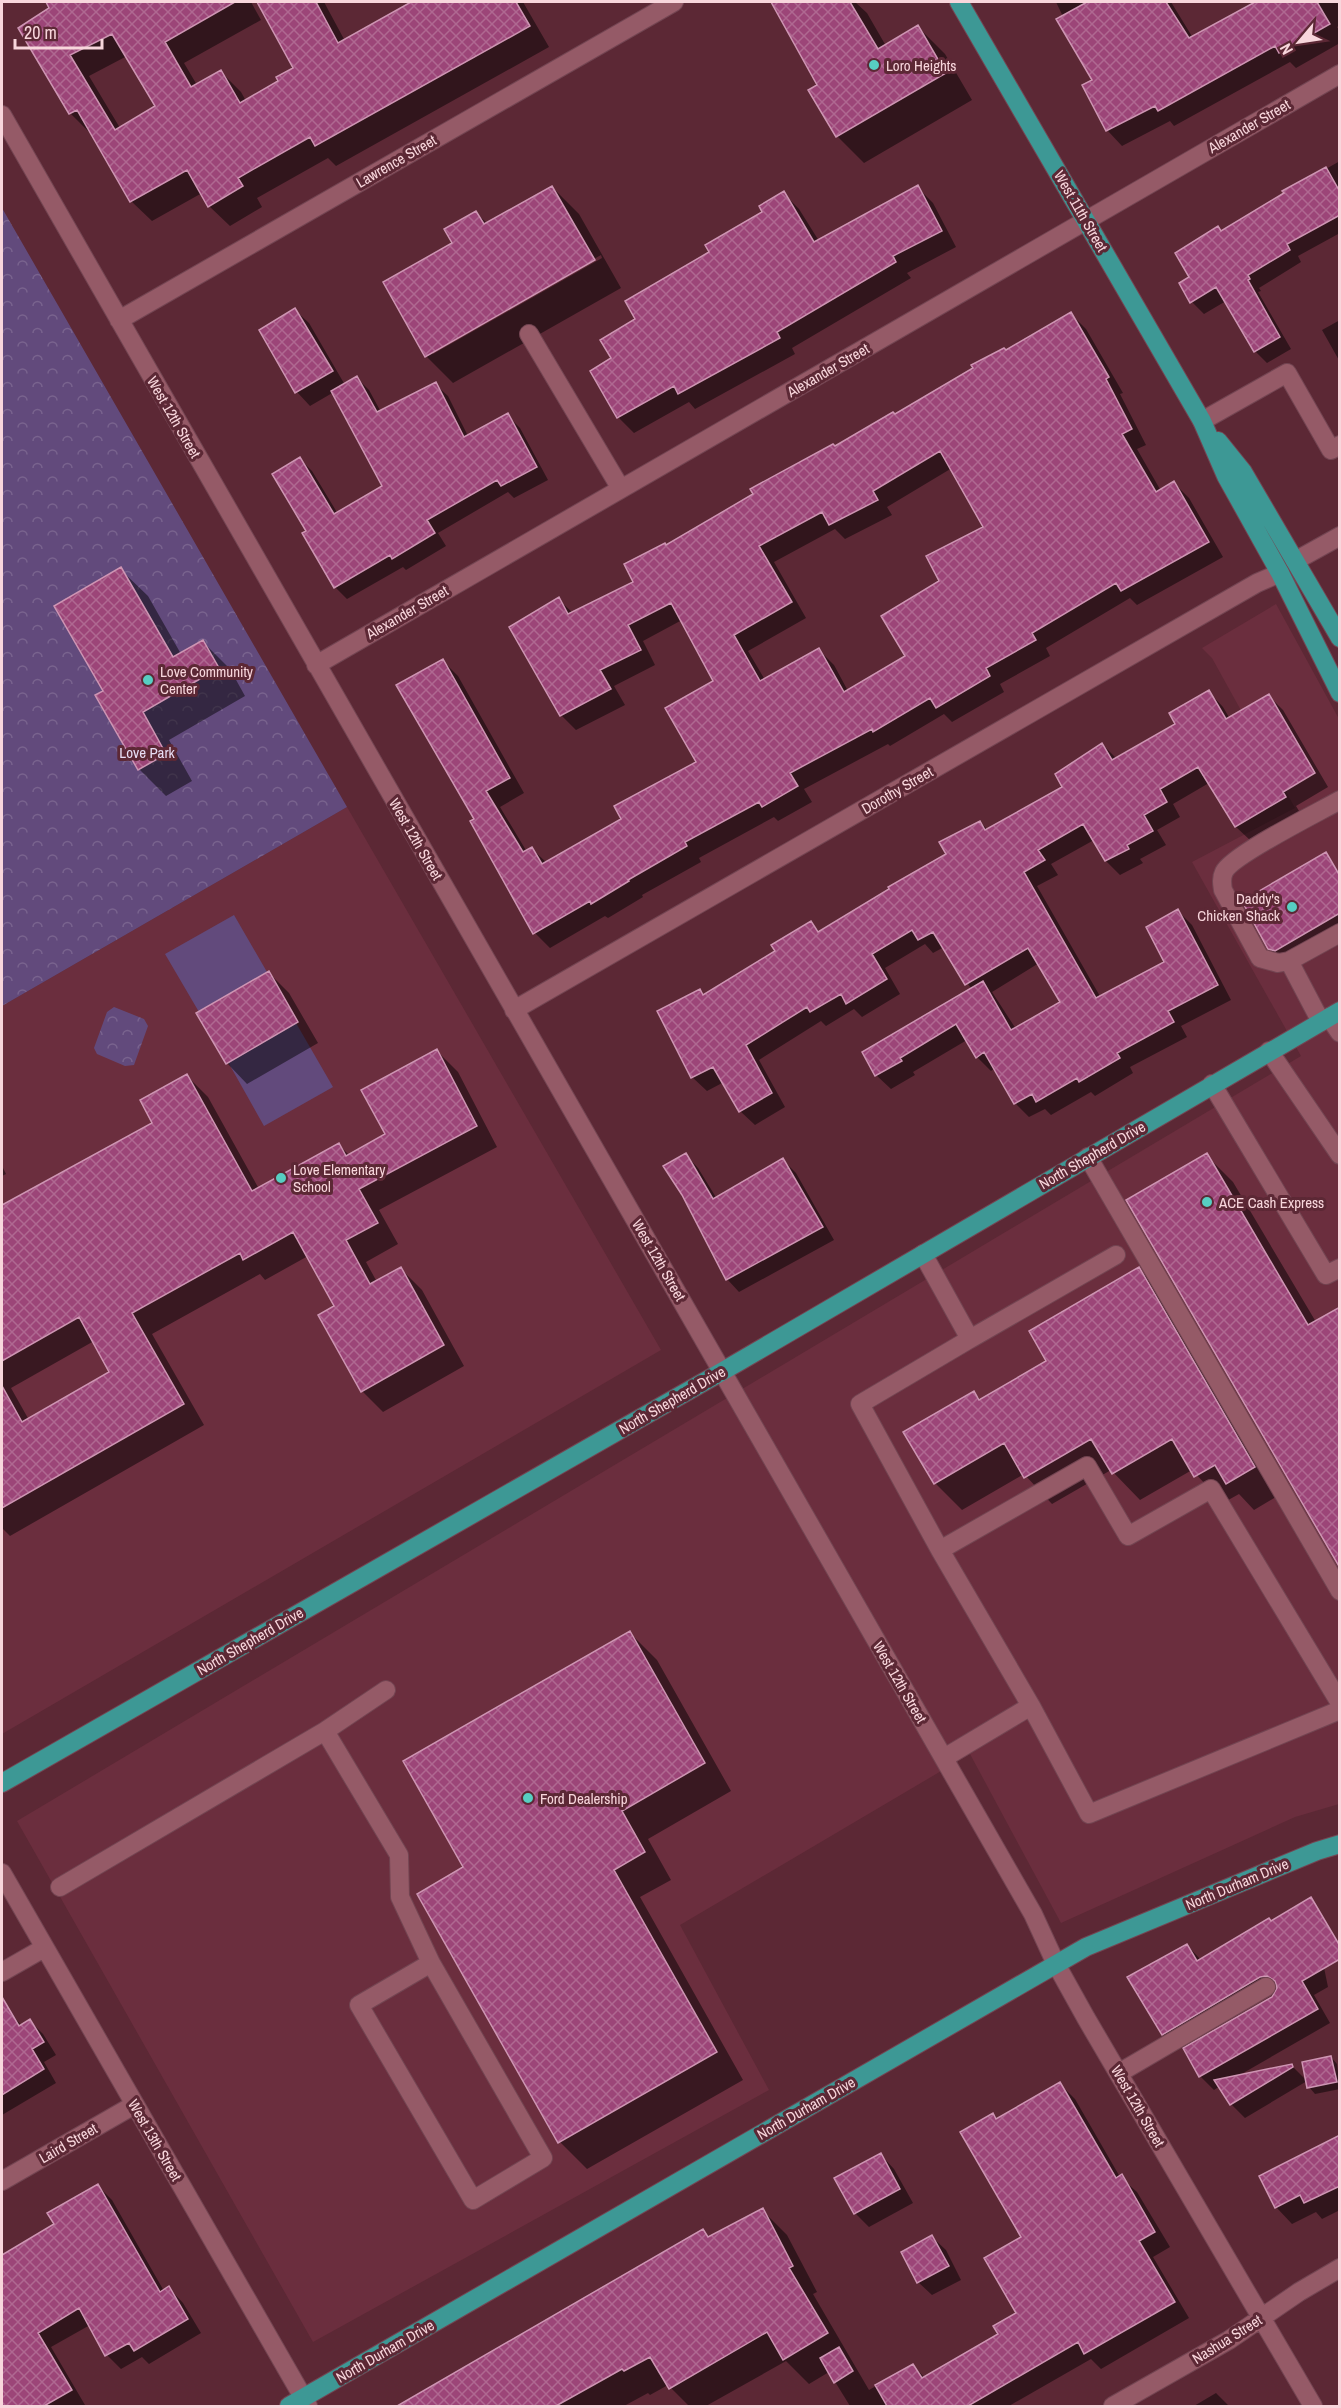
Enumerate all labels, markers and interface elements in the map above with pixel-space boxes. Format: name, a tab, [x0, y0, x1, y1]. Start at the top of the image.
scale bar	[15, 12, 102, 50]
north arrow	[1269, 12, 1329, 72]
text: 20 m	[24, 20, 57, 45]
text: N	[1274, 40, 1298, 59]
place label: Loro Heights	[886, 55, 956, 76]
marker: Loro Heights	[867, 58, 881, 72]
street label: Alexander Street	[1203, 94, 1294, 158]
street label: Lawrence Street	[352, 129, 441, 192]
street label: West 11th Street	[1049, 167, 1113, 256]
street label: Alexander Street	[782, 338, 873, 402]
street label: West 12th Street	[142, 372, 206, 462]
street label: Alexander Street	[361, 580, 452, 644]
place label: Love Community Center	[160, 661, 254, 699]
marker: Love Community Center	[141, 673, 155, 687]
park label: Love Park	[119, 742, 176, 763]
street label: Dorothy Street	[857, 761, 937, 819]
street label: West 12th Street	[384, 794, 448, 884]
place label: Daddy's Chicken Shack	[1197, 888, 1281, 926]
marker: Daddy's Chicken Shack	[1285, 900, 1299, 914]
street label: North Shepherd Drive	[1035, 1116, 1149, 1194]
place label: Love Elementary School	[293, 1159, 386, 1197]
marker: Love Elementary School	[274, 1171, 288, 1185]
place label: ACE Cash Express	[1218, 1192, 1324, 1213]
marker: ACE Cash Express	[1200, 1195, 1214, 1209]
street label: West 12th Street	[627, 1215, 691, 1305]
street label: North Shepherd Drive	[615, 1361, 729, 1439]
street label: North Shepherd Drive	[193, 1602, 307, 1680]
street label: West 12th Street	[868, 1637, 932, 1727]
place label: Ford Dealership	[540, 1788, 628, 1809]
marker: Ford Dealership	[521, 1791, 535, 1805]
street label: North Durham Drive	[1182, 1853, 1292, 1915]
street label: West 12th Street	[1106, 2061, 1170, 2151]
street label: North Durham Drive	[753, 2071, 859, 2145]
street label: West 13th Street	[123, 2095, 187, 2185]
street label: Laird Street	[35, 2118, 102, 2168]
street label: Nashua Street	[1188, 2309, 1266, 2369]
street label: North Durham Drive	[332, 2314, 438, 2388]

